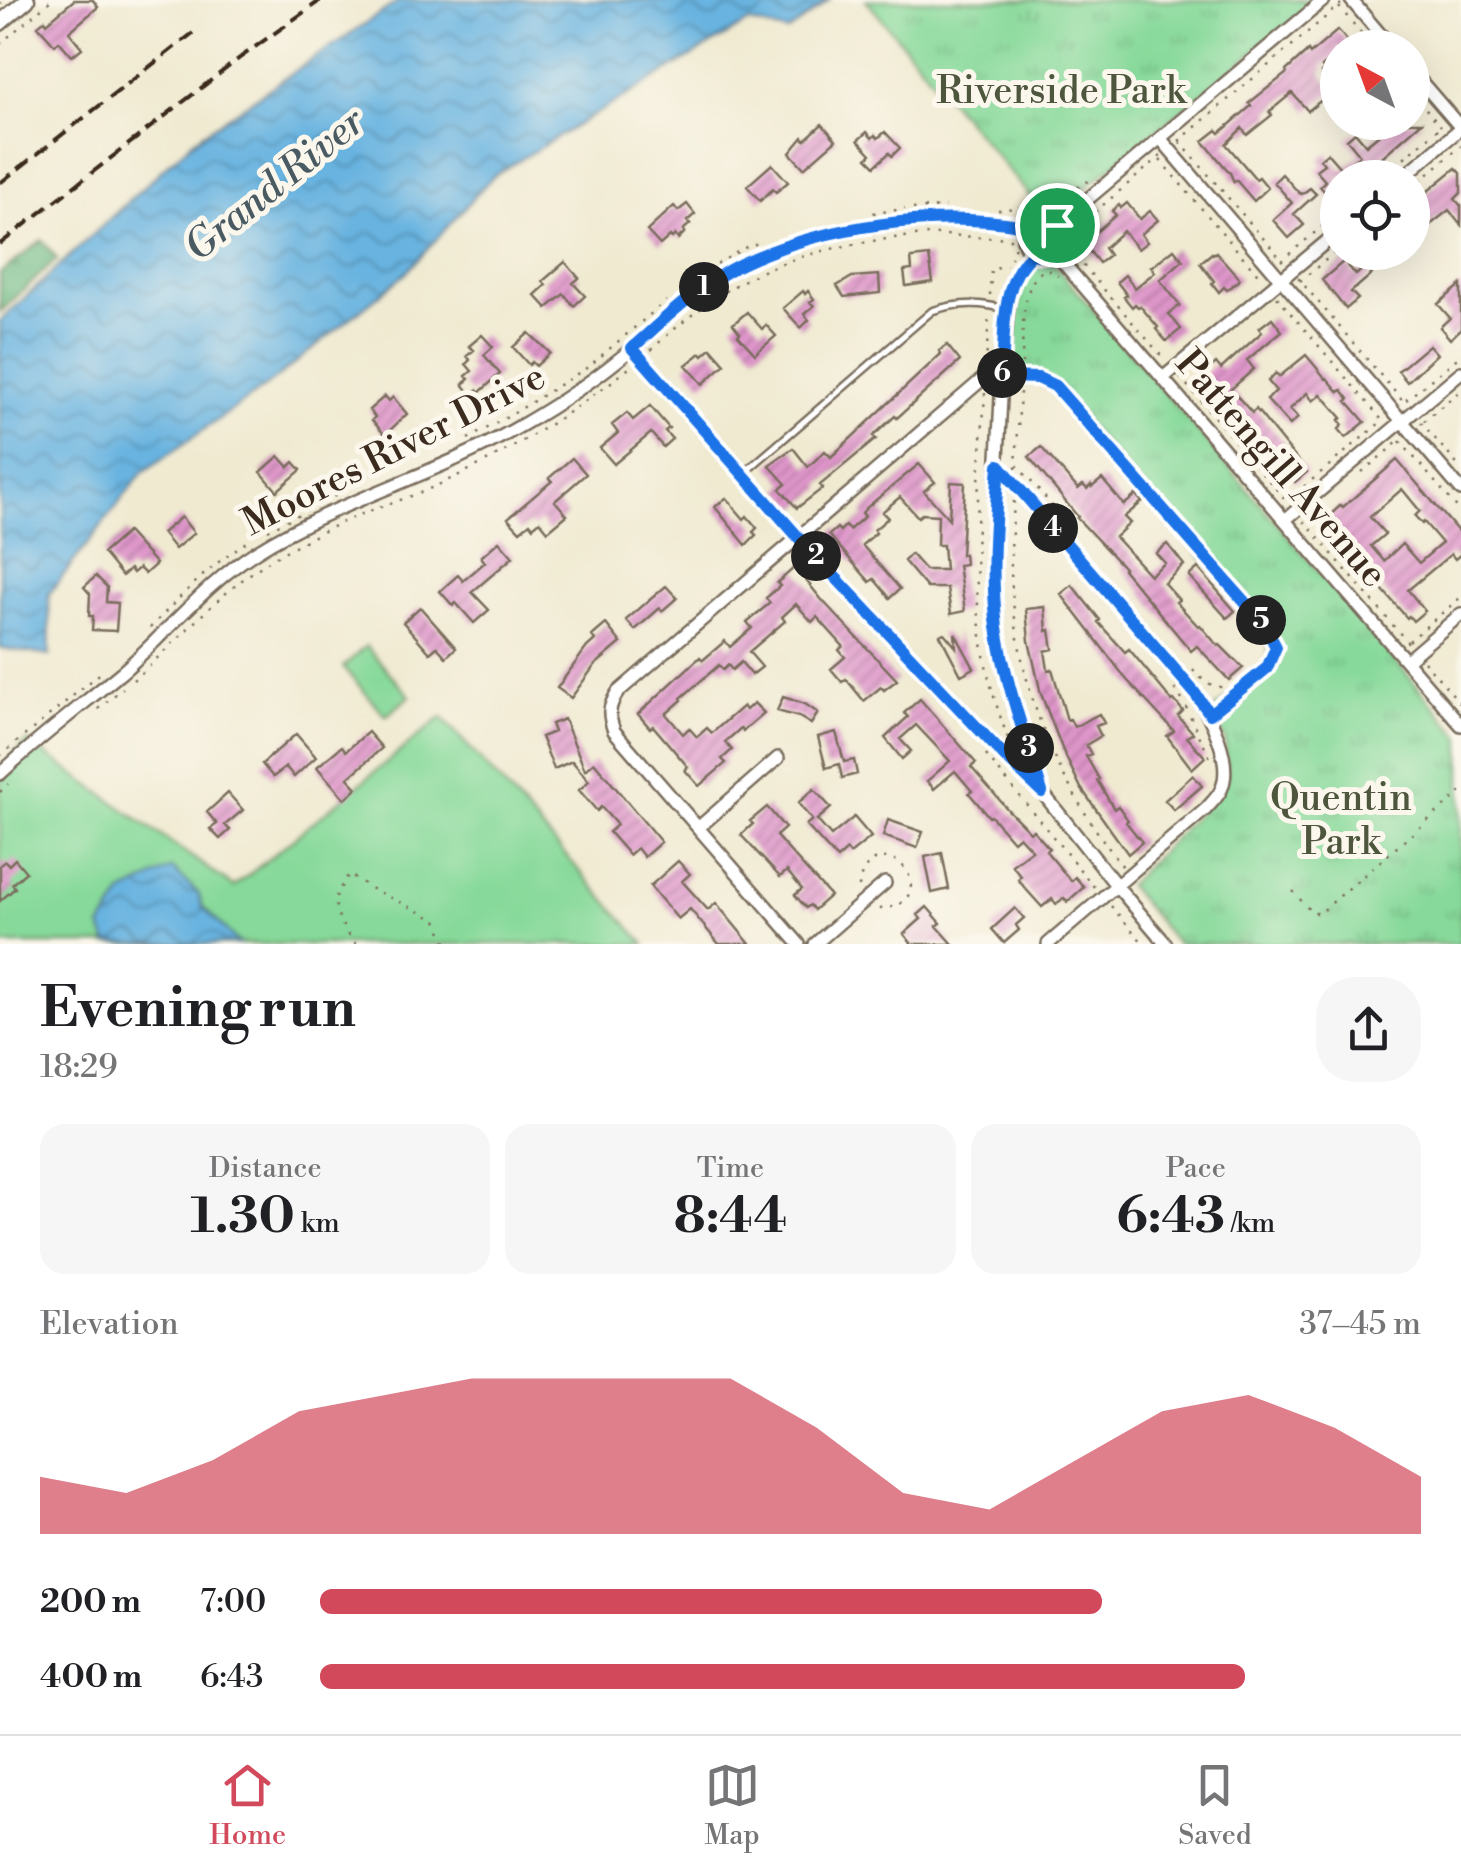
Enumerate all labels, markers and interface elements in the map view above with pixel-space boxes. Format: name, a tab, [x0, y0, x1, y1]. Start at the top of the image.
north arrow	[1320, 30, 1430, 140]
map controls	[1320, 30, 1430, 270]
park label: Riverside Park	[936, 68, 1188, 115]
water label: Grand River	[175, 97, 376, 273]
button: locate	[1320, 160, 1430, 270]
pin	[1015, 183, 1100, 268]
icon: arrive	[1030, 198, 1085, 253]
pin: 1	[679, 262, 729, 312]
text: 1	[697, 269, 711, 304]
street label: Pattengill Avenue	[1165, 341, 1397, 597]
pin: 6	[977, 348, 1027, 398]
street label: Moores River Drive	[235, 353, 553, 547]
text: 6	[993, 355, 1011, 390]
pin: 4	[1028, 503, 1078, 553]
text: 4	[1044, 510, 1062, 545]
pin: 2	[791, 531, 841, 581]
text: 2	[807, 538, 825, 573]
pin: 5	[1236, 595, 1286, 645]
text: 5	[1252, 602, 1270, 637]
pin: 3	[1004, 723, 1054, 773]
text: 3	[1021, 730, 1037, 765]
park label: Quentin Park	[1270, 775, 1412, 866]
text: Evening run	[40, 975, 356, 1044]
button: share	[1316, 977, 1421, 1082]
text: 18:29	[40, 1047, 118, 1087]
text: Distance	[209, 1151, 322, 1186]
text: Time	[697, 1151, 764, 1186]
text: Pace	[1166, 1151, 1226, 1186]
text: 1.30	[190, 1186, 295, 1248]
text: 8:44	[674, 1186, 787, 1248]
text: 6:43	[1116, 1186, 1225, 1248]
text: km	[295, 1206, 340, 1241]
text: /km	[1225, 1206, 1275, 1241]
text: Elevation	[40, 1304, 179, 1344]
text: 37–45 m	[1299, 1304, 1421, 1344]
text: 200 m	[40, 1582, 141, 1622]
text: 7:00	[200, 1582, 266, 1622]
text: 400 m	[40, 1657, 142, 1697]
text: 6:43	[200, 1657, 263, 1697]
tab: Home	[209, 1758, 286, 1853]
tab: Map	[705, 1758, 760, 1853]
tab: Saved	[1178, 1758, 1252, 1853]

